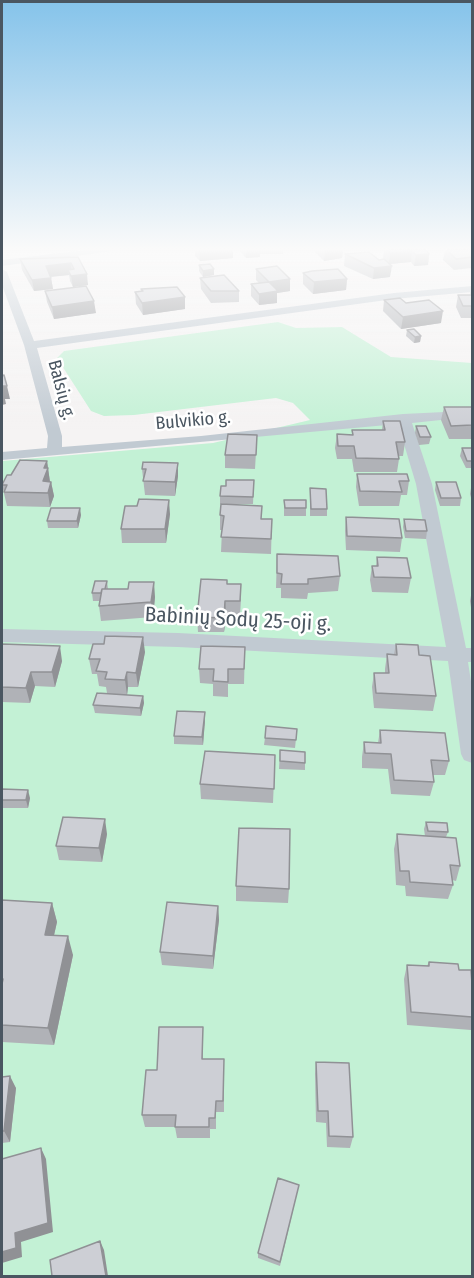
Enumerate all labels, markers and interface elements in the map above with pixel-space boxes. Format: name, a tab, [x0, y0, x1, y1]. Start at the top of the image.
street label: Balsių g.	[43, 358, 79, 422]
street label: Bulvikio g.	[155, 407, 231, 435]
street label: Babinių Sodų 25-oji g.	[144, 603, 332, 637]

